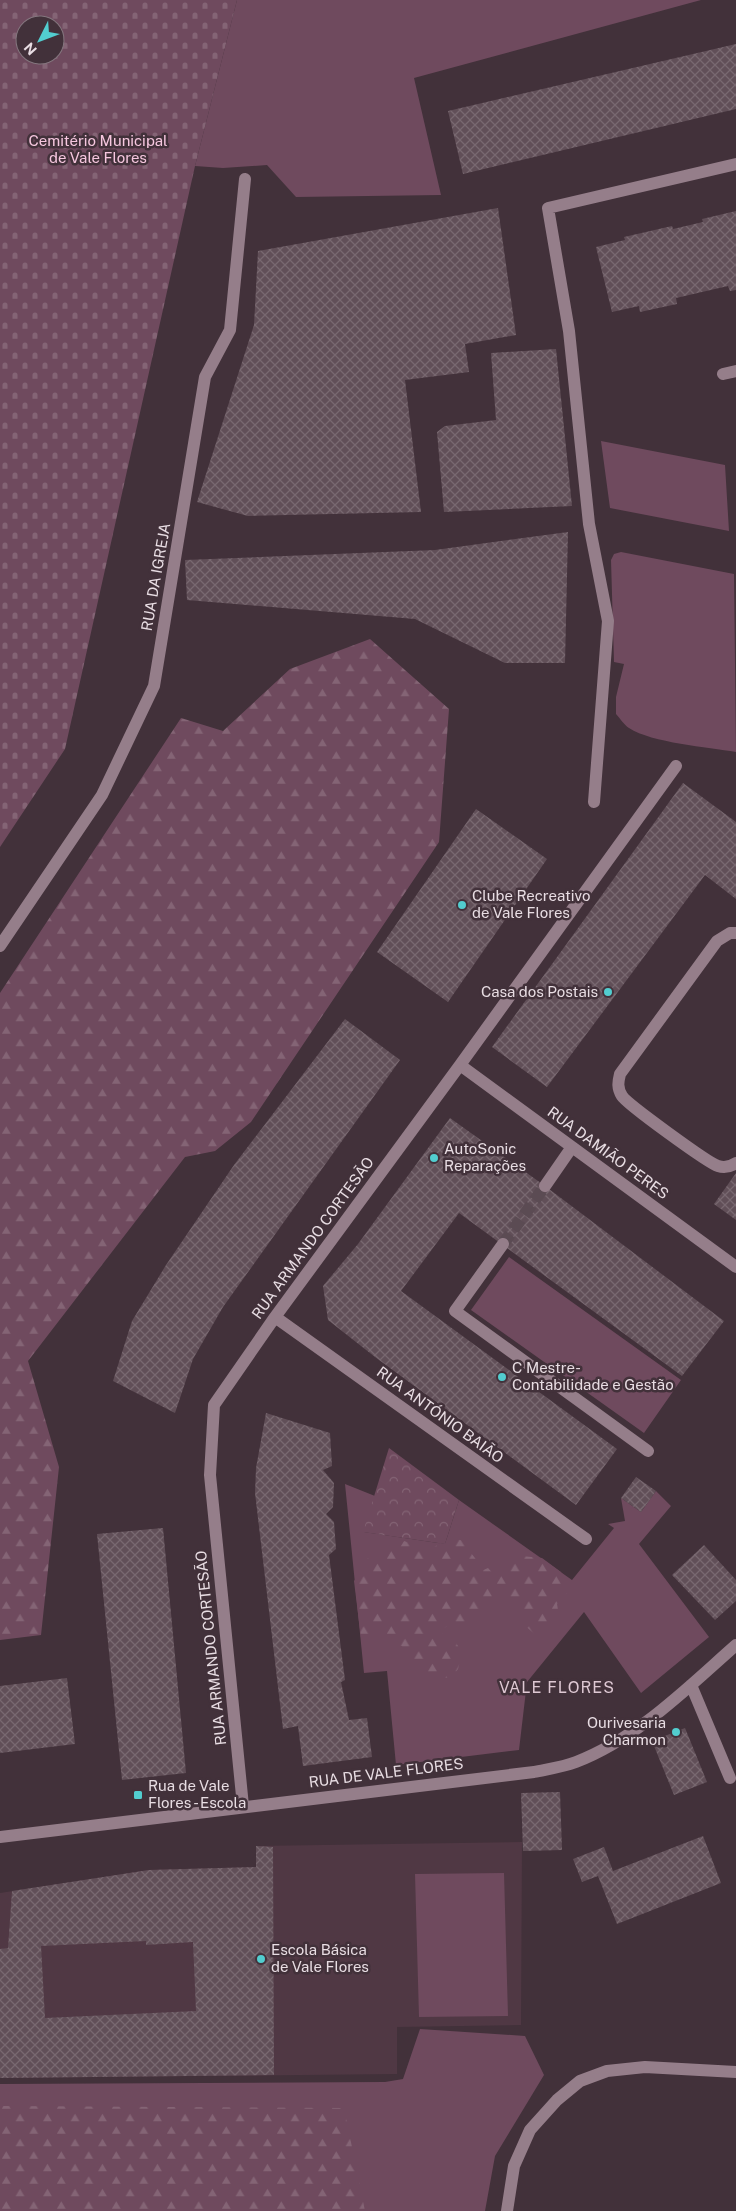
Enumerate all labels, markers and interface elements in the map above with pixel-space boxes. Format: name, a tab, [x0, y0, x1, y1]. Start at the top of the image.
north arrow	[15, 15, 65, 65]
text: N	[21, 39, 40, 58]
park label: Cemitério Municipal de Vale Flores	[28, 132, 168, 166]
street label: RUA DA IGREJA	[138, 521, 173, 632]
place label: Clube Recreativo de Vale Flores	[472, 887, 590, 921]
marker: Clube Recreativo de Vale Flores	[456, 899, 468, 911]
place label: Casa dos Postais	[481, 983, 598, 1000]
marker: Casa dos Postais	[602, 986, 614, 998]
street label: RUA DAMIÃO PERES	[544, 1103, 672, 1202]
place label: AutoSonic Reparações	[444, 1140, 526, 1174]
marker: AutoSonic Reparações	[428, 1152, 440, 1164]
street label: RUA ARMANDO CORTESÃO	[248, 1154, 377, 1322]
place label: C Mestre- Contabilidade e Gestão	[512, 1359, 674, 1393]
street label: RUA ANTÓNIO BAIÃO	[374, 1362, 507, 1466]
marker: C Mestre- Contabilidade e Gestão	[496, 1371, 508, 1383]
street label: RUA ARMANDO CORTESÃO	[192, 1550, 229, 1746]
district label: VALE FLORES	[499, 1678, 615, 1697]
place label: Ourivesaria Charmon	[587, 1714, 666, 1748]
marker: Ourivesaria Charmon	[670, 1726, 682, 1738]
street label: RUA DE VALE FLORES	[308, 1755, 464, 1790]
place label: Rua de Vale Flores - Escola	[148, 1777, 246, 1811]
marker: Rua de Vale Flores - Escola	[132, 1789, 144, 1801]
place label: Escola Básica de Vale Flores	[271, 1941, 369, 1975]
marker: Escola Básica de Vale Flores	[255, 1953, 267, 1965]

